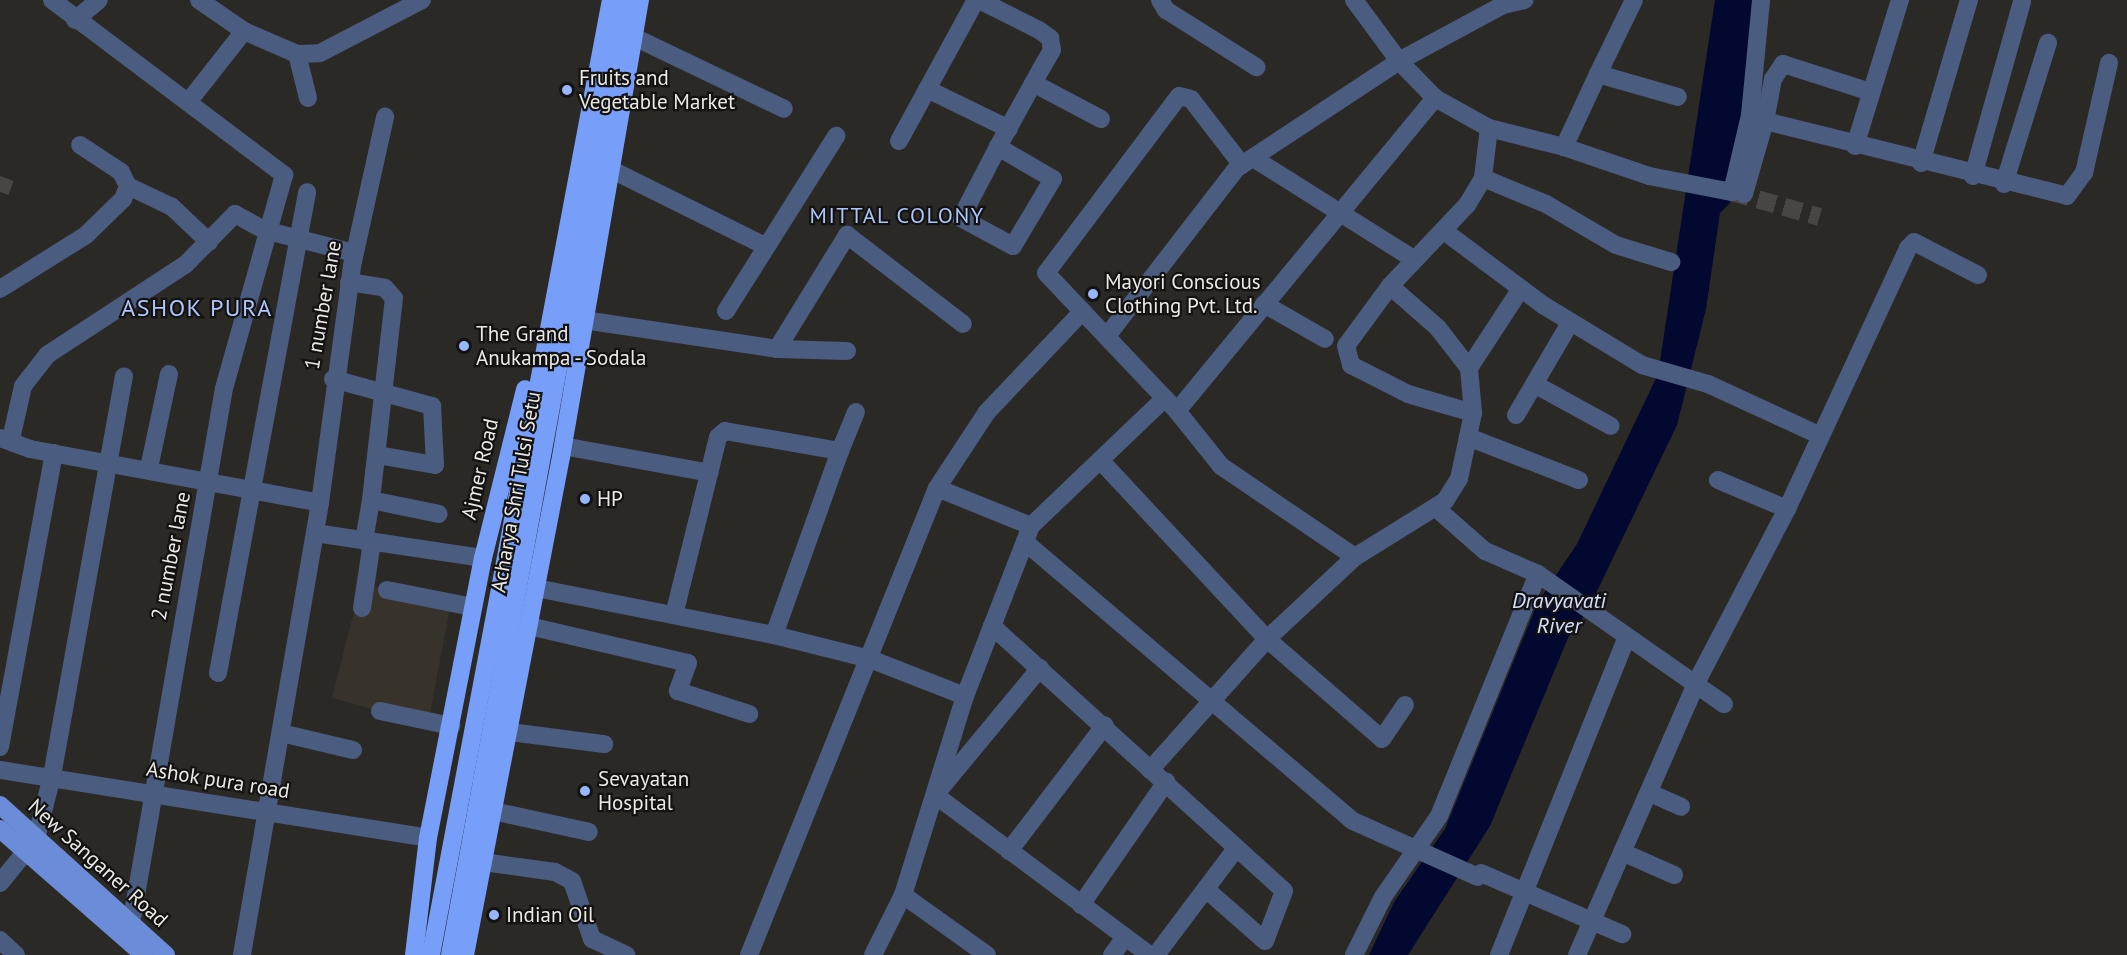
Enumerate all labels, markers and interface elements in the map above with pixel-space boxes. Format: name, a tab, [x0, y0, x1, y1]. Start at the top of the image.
place label: Fruits and Vegetable Market	[579, 65, 735, 115]
marker: Fruits and Vegetable Market	[560, 83, 574, 97]
district label: MITTAL COLONY	[809, 203, 985, 229]
street label: 1 number lane	[299, 239, 347, 371]
place label: Mayori Conscious Clothing Pvt. Ltd.	[1105, 269, 1261, 319]
marker: Mayori Conscious Clothing Pvt. Ltd.	[1086, 287, 1100, 301]
district label: ASHOK PURA	[121, 294, 273, 322]
place label: The Grand Anukampa - Sodala	[476, 321, 650, 371]
marker: The Grand Anukampa - Sodala	[457, 339, 471, 353]
street label: Acharya Shri Tulsi Setu	[486, 389, 546, 595]
street label: Ajmer Road	[456, 416, 504, 522]
place label: HP	[597, 486, 623, 512]
street label: 2 number lane	[146, 490, 196, 622]
marker: HP	[578, 492, 592, 506]
water label: Dravyavati River	[1512, 587, 1606, 638]
street label: Ashok pura road	[144, 756, 292, 804]
place label: Sevayatan Hospital	[598, 766, 689, 816]
marker: Sevayatan Hospital	[576, 782, 594, 800]
street label: New Sanganer Road	[23, 794, 173, 932]
place label: Indian Oil	[506, 902, 594, 928]
marker: Indian Oil	[487, 908, 501, 922]

